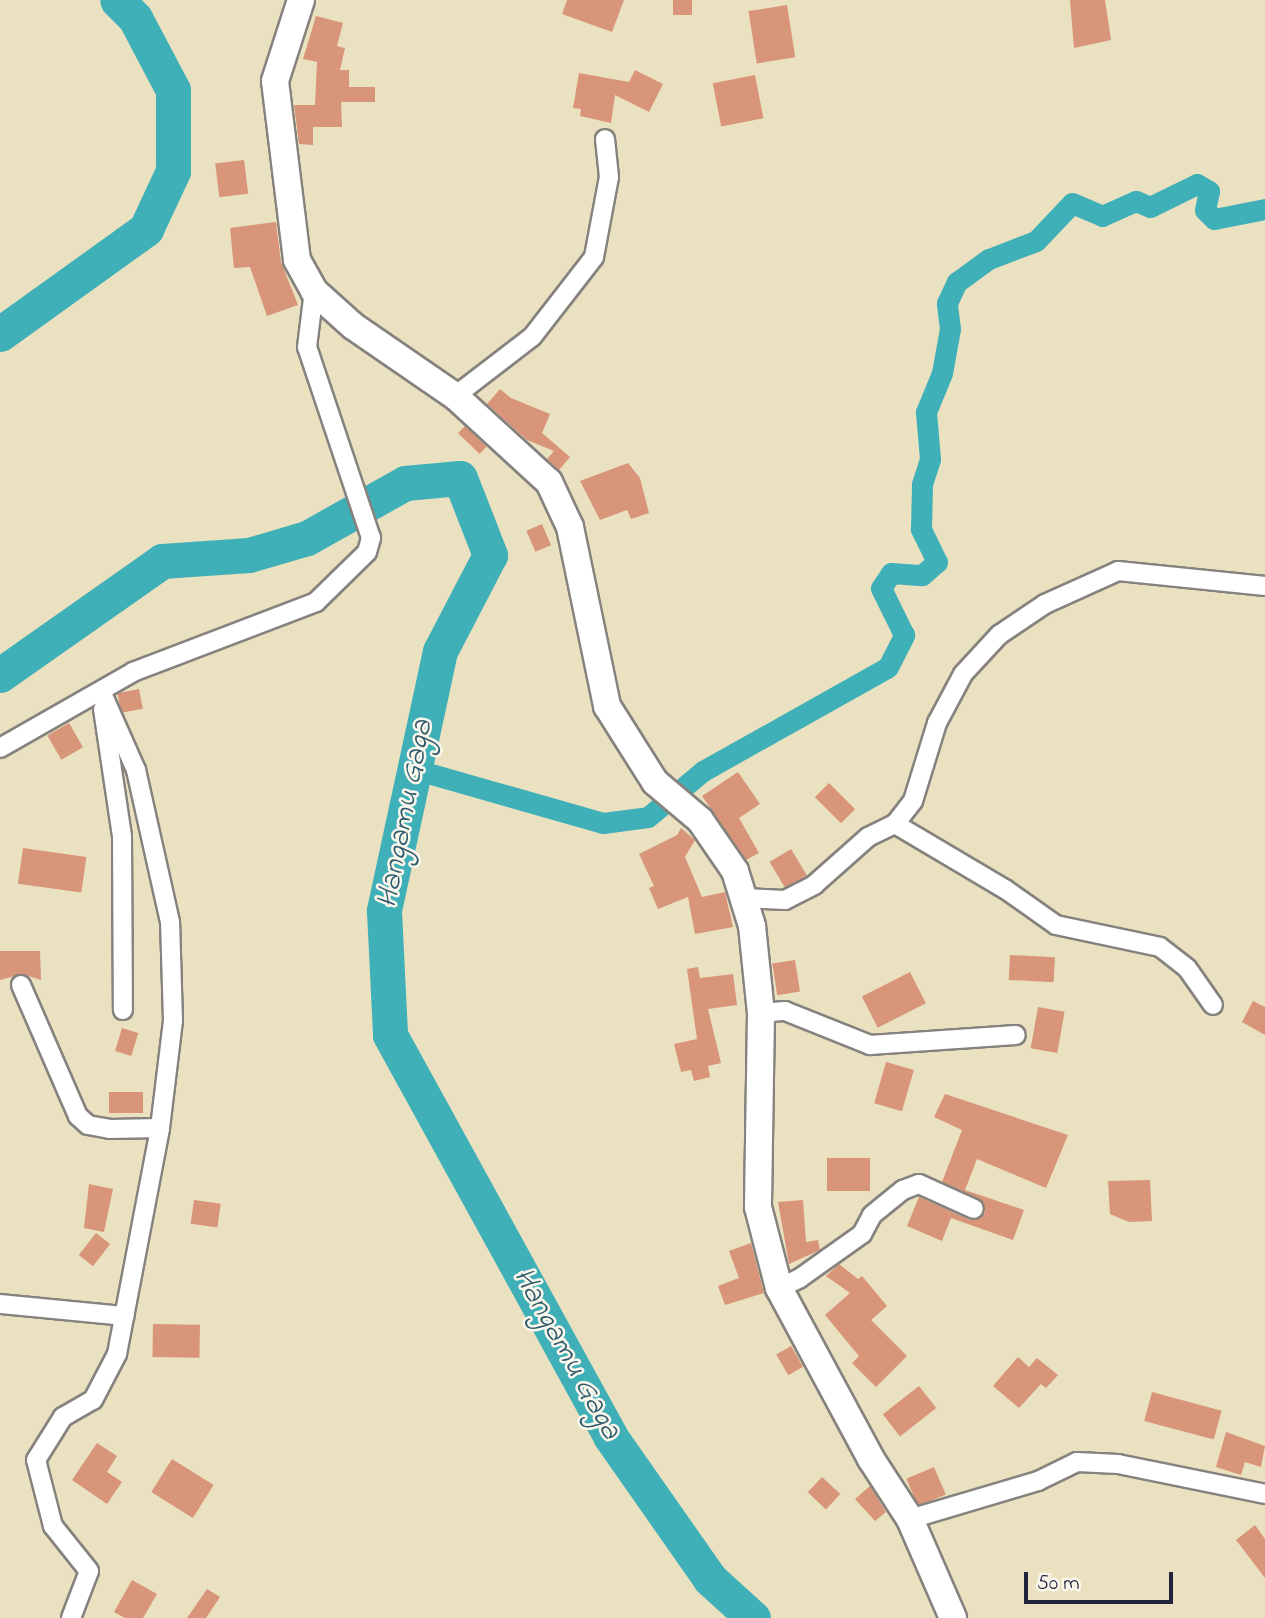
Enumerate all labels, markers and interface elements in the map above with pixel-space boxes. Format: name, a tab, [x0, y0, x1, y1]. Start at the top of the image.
water label: Hangamu Gaga	[370, 717, 442, 911]
water label: Hangamu Gaga	[504, 1262, 628, 1446]
scale bar	[1027, 1558, 1176, 1602]
text: 50 m	[1037, 1569, 1080, 1599]

